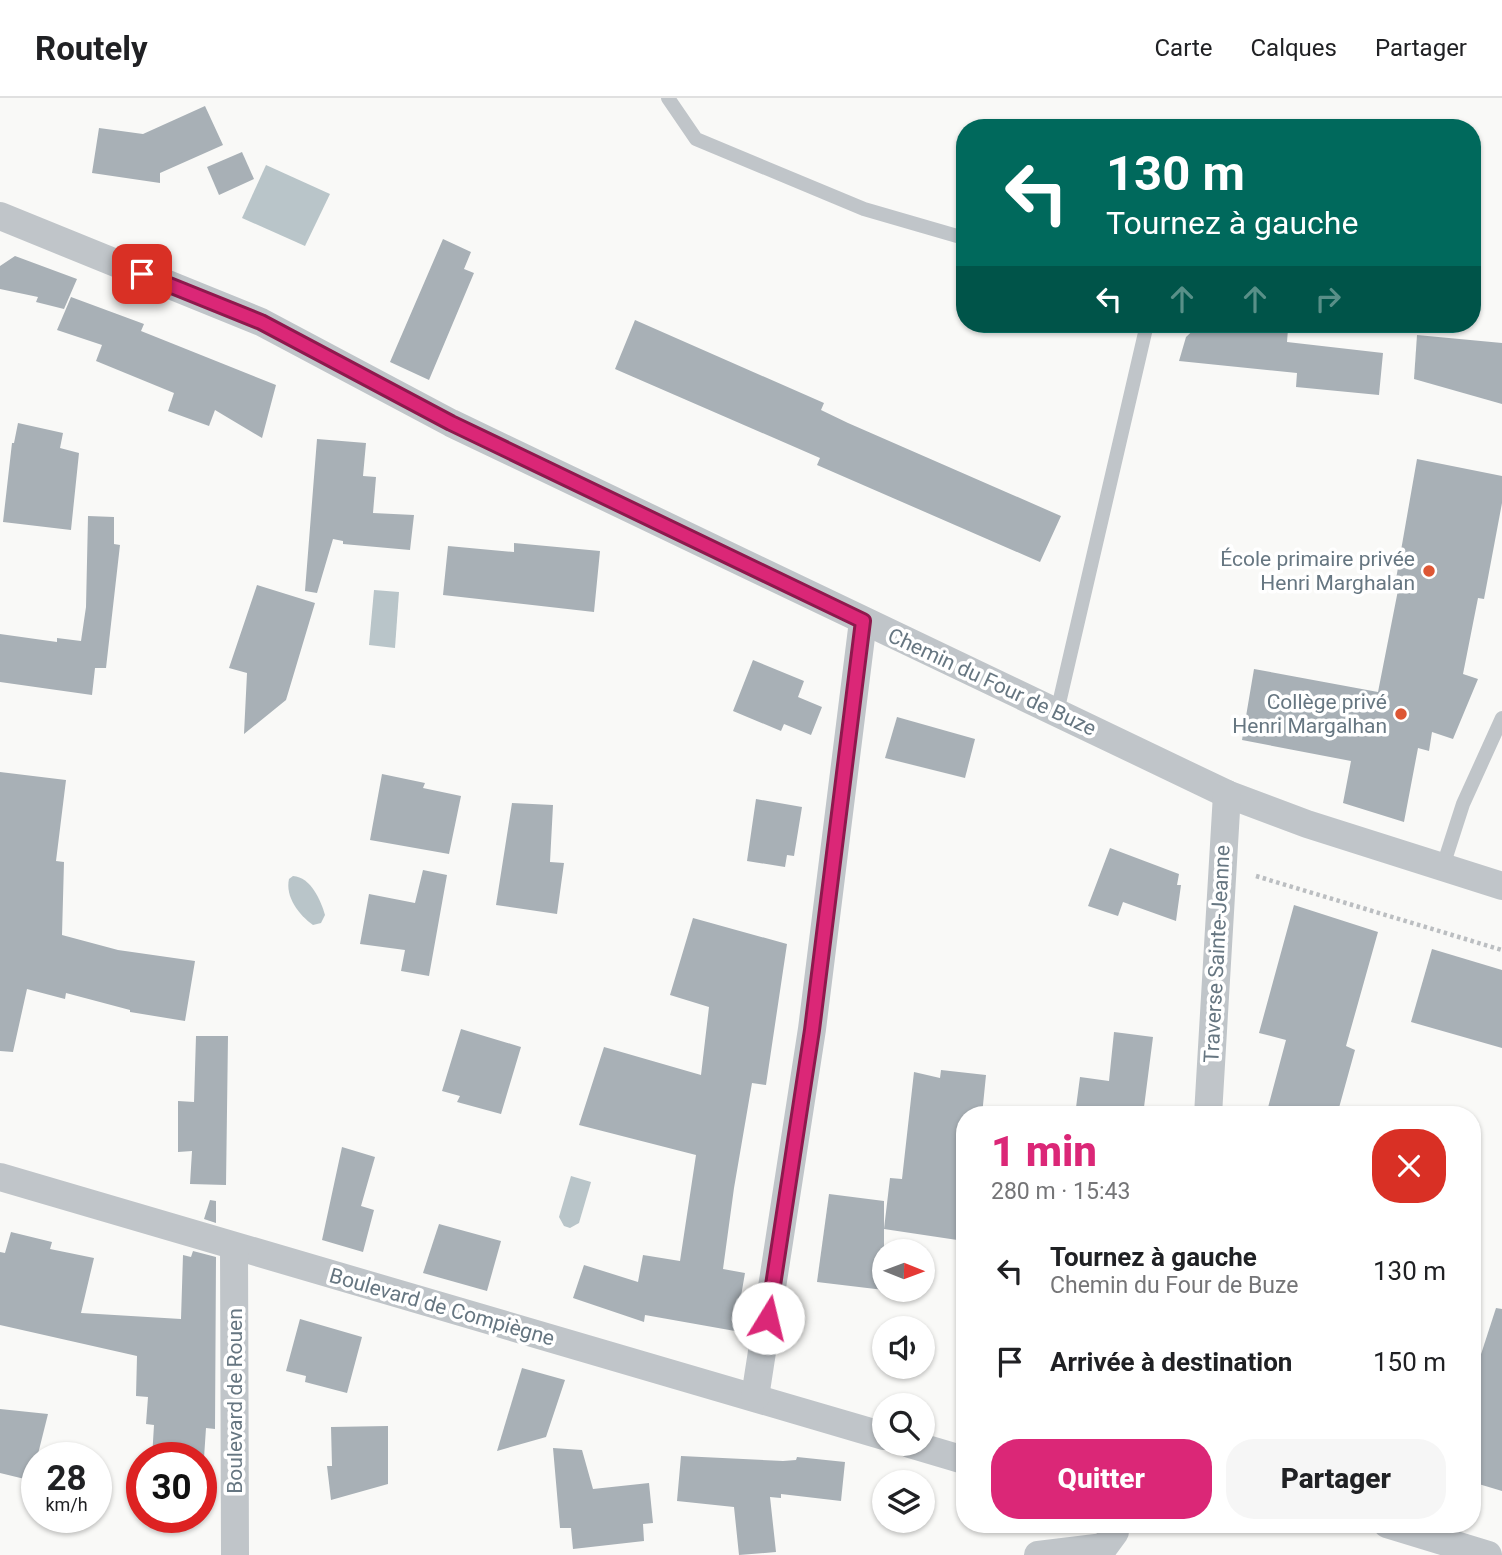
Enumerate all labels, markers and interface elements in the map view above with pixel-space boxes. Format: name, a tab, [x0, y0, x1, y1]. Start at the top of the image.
text: Routely	[35, 29, 148, 68]
text: Carte	[1154, 34, 1212, 62]
text: Calques	[1250, 34, 1337, 62]
text: Partager	[1375, 34, 1467, 62]
text: 130 m	[1106, 145, 1245, 202]
icon: left	[991, 147, 1082, 238]
text: Tournez à gauche	[1106, 204, 1358, 242]
pin	[112, 244, 172, 304]
icon: arrive	[123, 255, 161, 293]
icon: left	[1090, 280, 1128, 318]
icon: ahead	[1163, 280, 1201, 318]
icon: ahead	[1236, 280, 1274, 318]
icon: right	[1309, 280, 1347, 318]
place label: École primaire privée Henri Marghalan	[1220, 547, 1415, 595]
marker: École primaire privée Henri Marghalan	[1421, 563, 1437, 579]
street label: Chemin du Four de Buze	[884, 623, 1100, 741]
place label: Collège privé Henri Margalhan	[1232, 690, 1387, 738]
marker: Collège privé Henri Margalhan	[1393, 706, 1409, 722]
street label: Traverse Sainte-Jeanne	[1199, 844, 1235, 1064]
text: 1 min	[991, 1127, 1097, 1176]
button: close	[1372, 1129, 1446, 1203]
text: 280 m · 15:43	[991, 1178, 1130, 1205]
north arrow	[872, 1239, 934, 1302]
map controls	[872, 1239, 935, 1533]
text: Tournez à gauche	[1050, 1242, 1257, 1272]
icon: left	[991, 1252, 1029, 1290]
text: 130 m	[1373, 1256, 1446, 1286]
street label: Boulevard de Compiègne	[327, 1263, 557, 1351]
text: Chemin du Four de Buze	[1050, 1272, 1298, 1299]
position arrow	[731, 1281, 805, 1355]
street label: Boulevard de Rouen	[223, 1308, 247, 1494]
button: sound	[872, 1316, 935, 1379]
icon: arrive	[991, 1343, 1029, 1381]
text: Arrivée à destination	[1050, 1347, 1292, 1377]
text: 150 m	[1373, 1347, 1446, 1377]
button: search	[872, 1393, 935, 1456]
button: Quitter	[991, 1439, 1212, 1519]
button: Partager	[1226, 1439, 1446, 1519]
speed limit sign: 30	[126, 1442, 217, 1533]
text: 28	[46, 1458, 87, 1499]
button: layers	[872, 1470, 935, 1533]
text: km/h	[45, 1494, 88, 1515]

